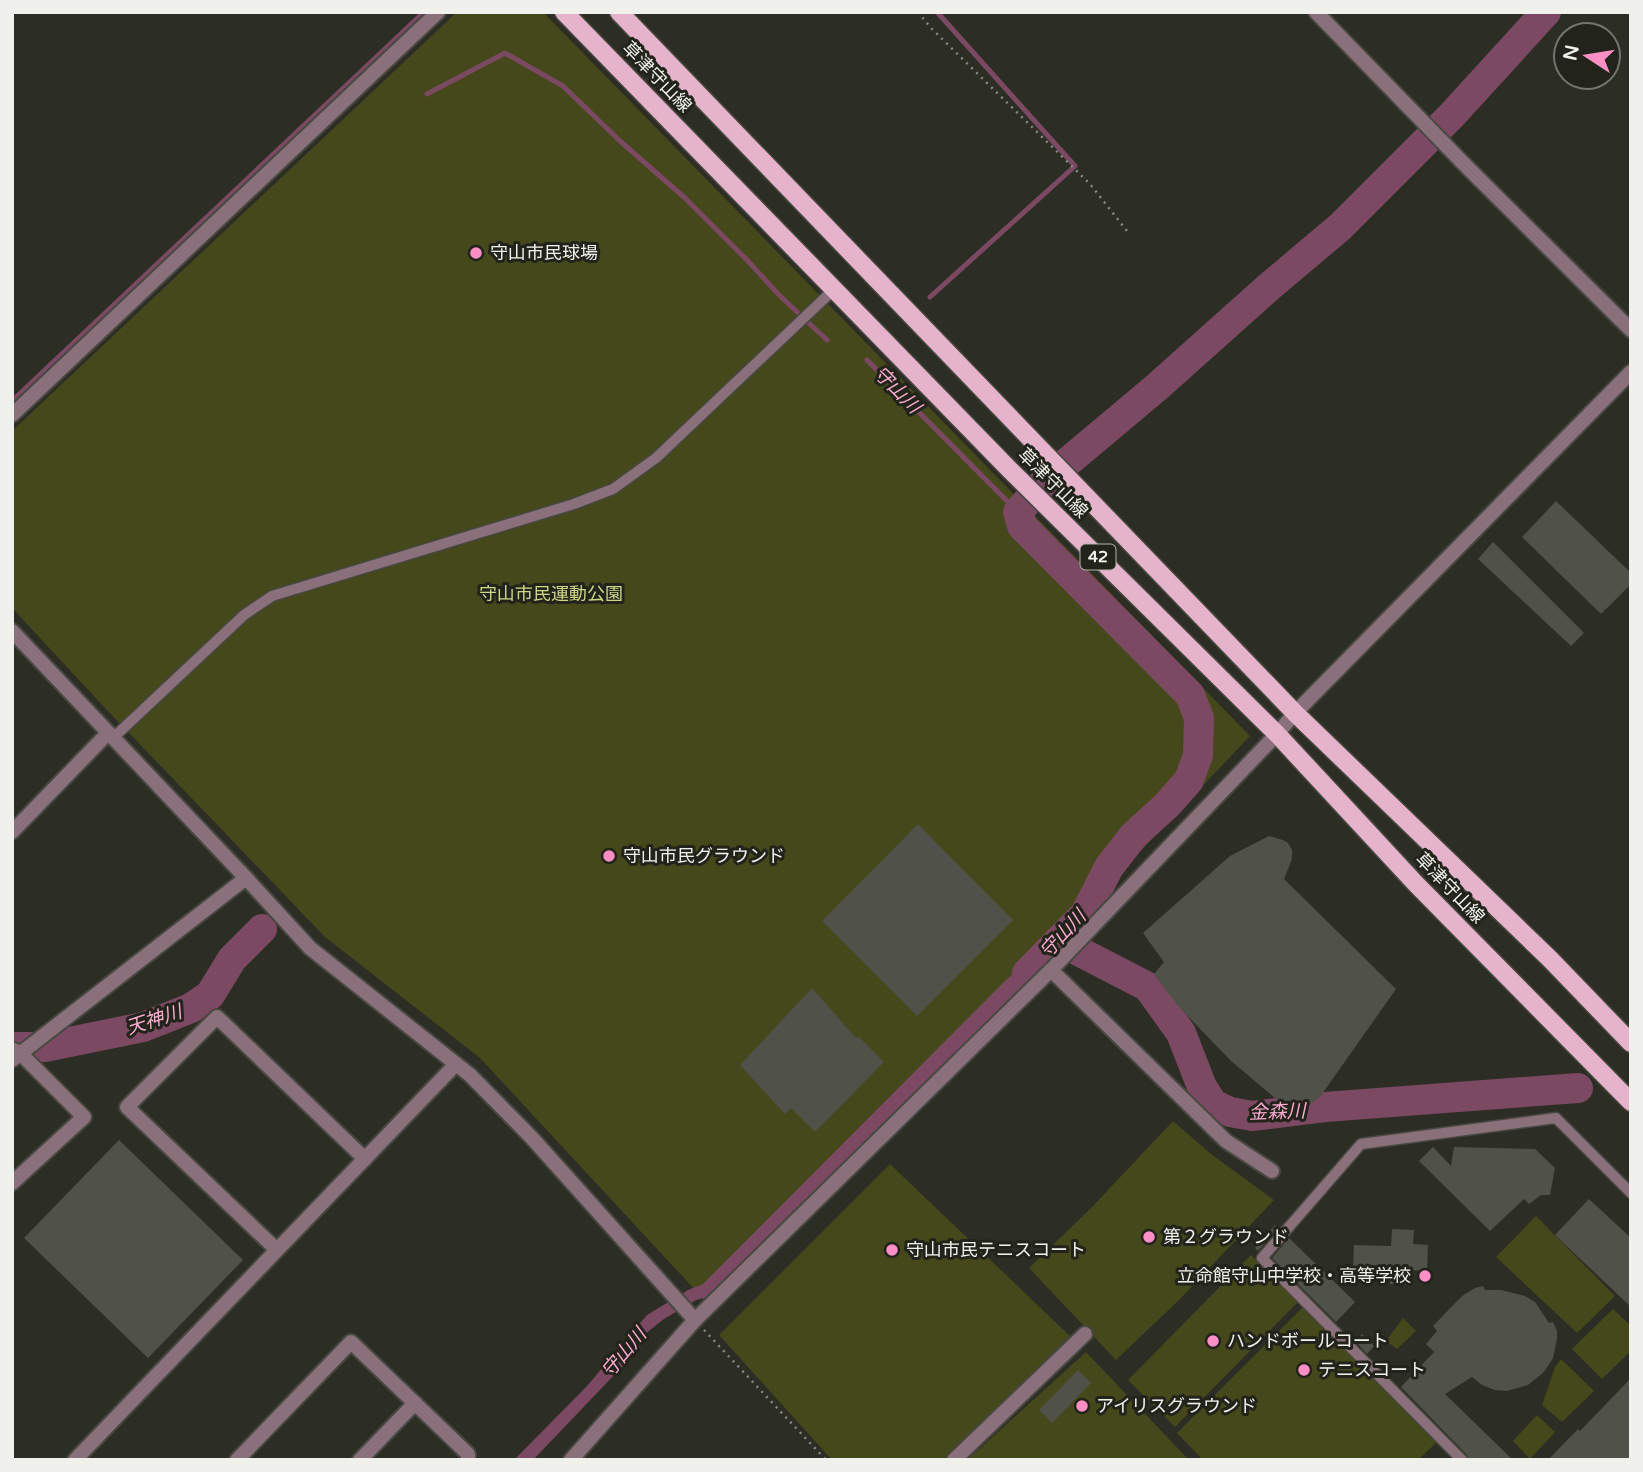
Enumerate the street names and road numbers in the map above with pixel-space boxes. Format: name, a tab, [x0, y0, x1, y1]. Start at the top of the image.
street label: 草津守山線	[618, 37, 696, 117]
street label: 草津守山線	[1013, 443, 1093, 523]
road number: 42	[1080, 544, 1116, 570]
street label: 草津守山線	[1411, 848, 1489, 928]

